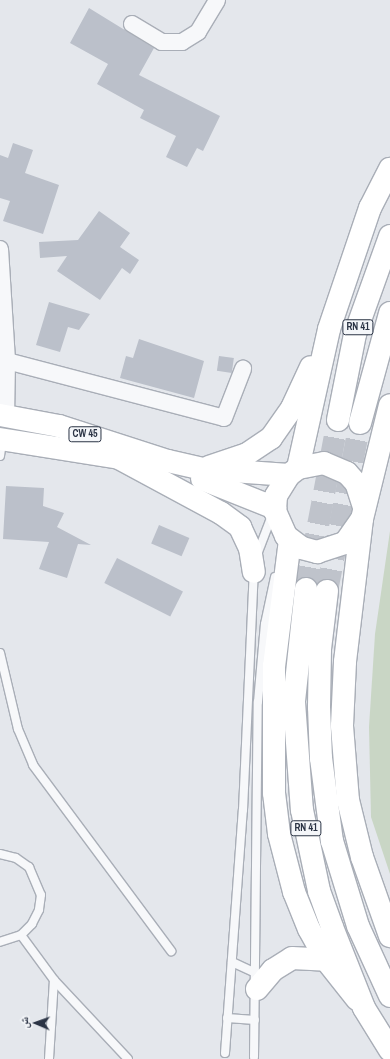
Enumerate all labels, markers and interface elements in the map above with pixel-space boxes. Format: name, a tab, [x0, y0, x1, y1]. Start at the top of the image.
road number: RN 41	[342, 319, 374, 335]
road number: CW 45	[68, 426, 102, 442]
road number: RN 41	[290, 820, 322, 836]
north arrow	[16, 1003, 56, 1043]
text: ش	[17, 1017, 31, 1029]

